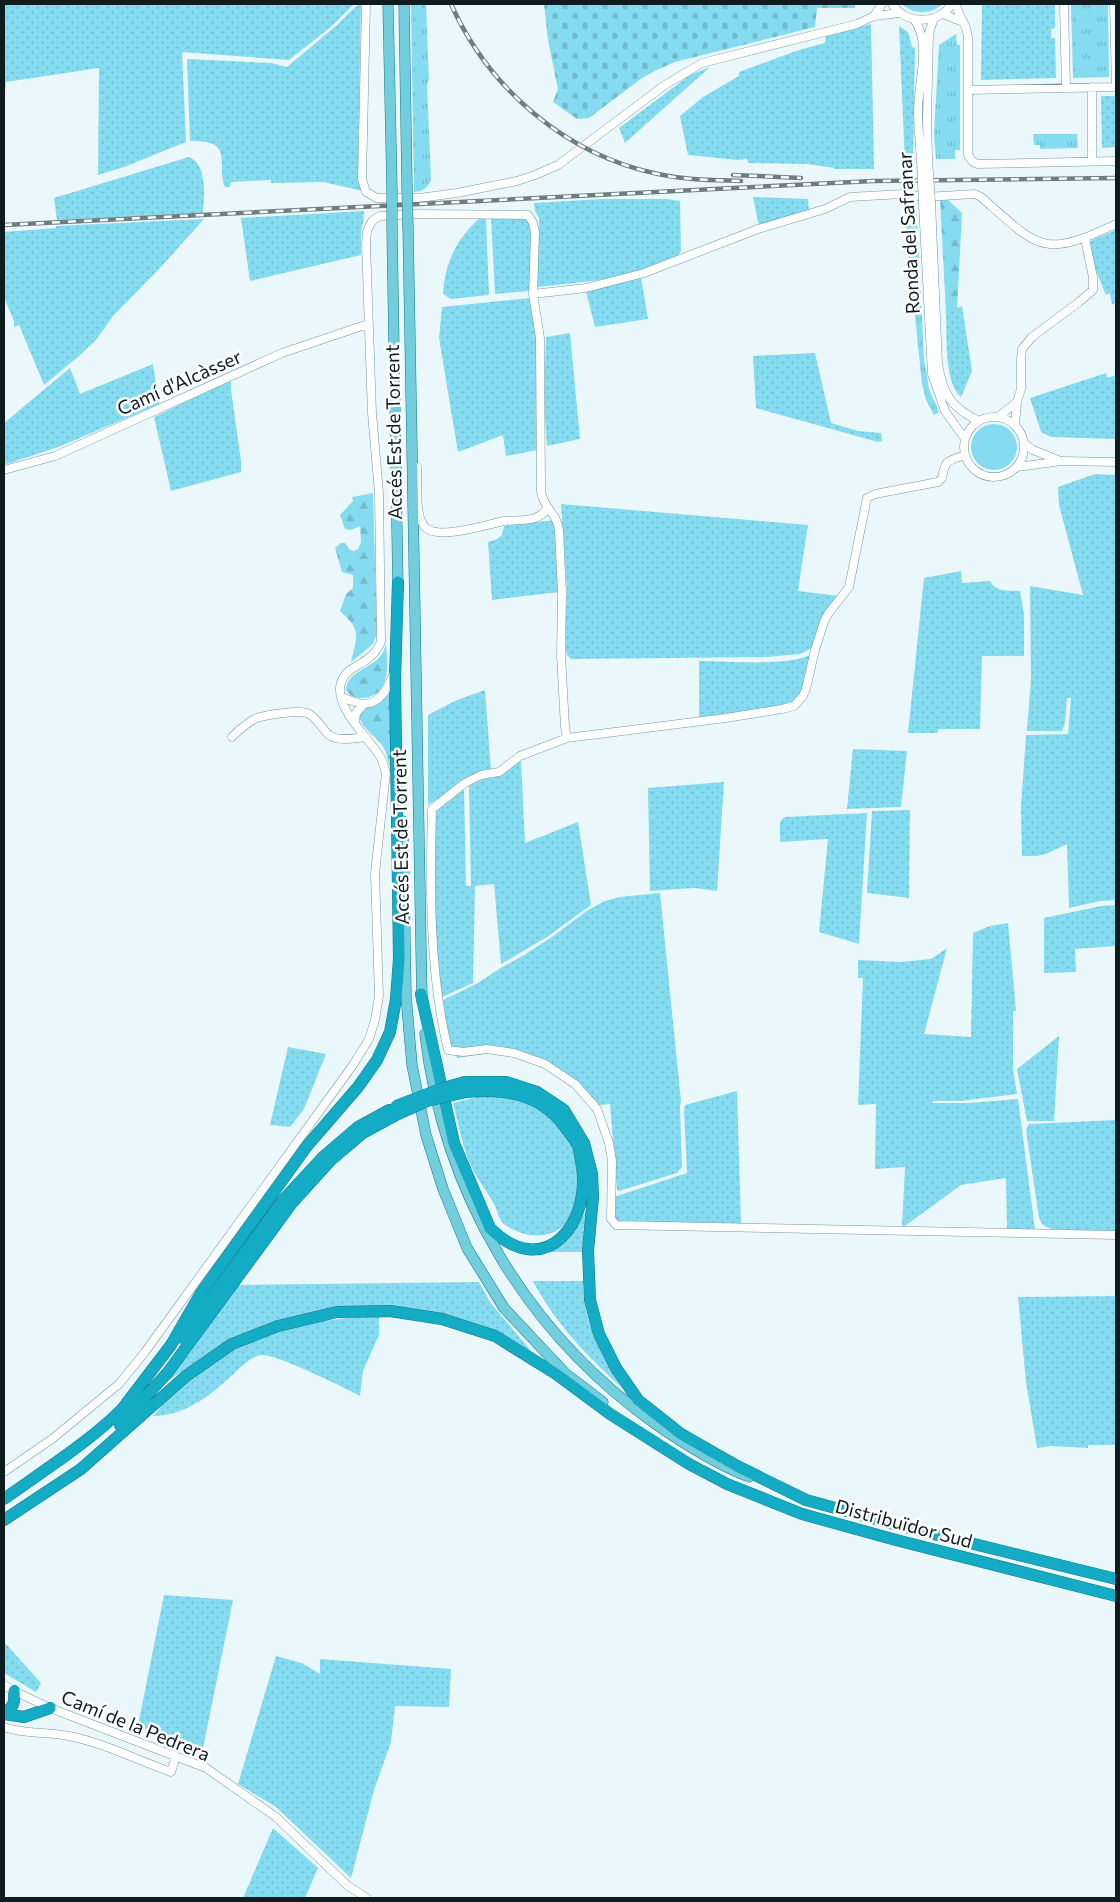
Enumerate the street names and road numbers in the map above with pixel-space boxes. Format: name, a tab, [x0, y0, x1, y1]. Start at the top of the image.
street label: Ronda del Safranar	[892, 151, 924, 315]
street label: Camí d'Alcàsser	[113, 344, 245, 420]
street label: Accés Est de Torrent	[380, 344, 406, 520]
street label: Accés Est de Torrent	[387, 749, 413, 925]
street label: Distribuïdor Sud	[833, 1494, 975, 1552]
street label: Camí de la Pedrera	[58, 1685, 214, 1765]

